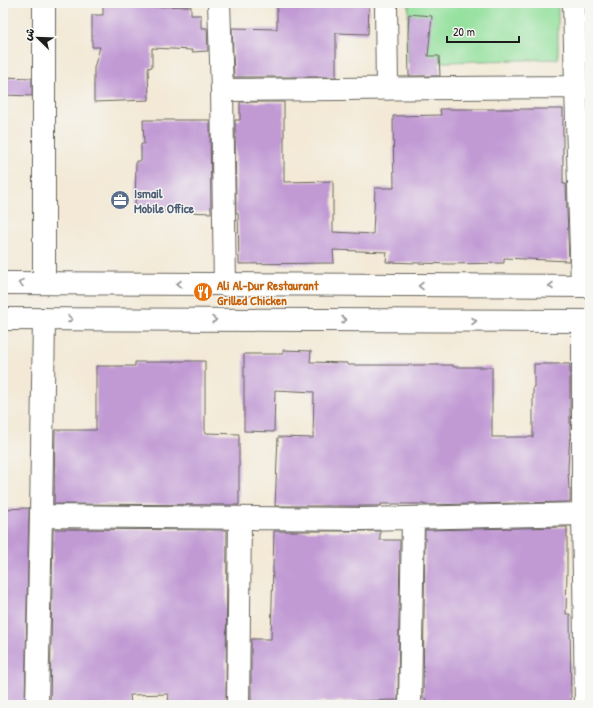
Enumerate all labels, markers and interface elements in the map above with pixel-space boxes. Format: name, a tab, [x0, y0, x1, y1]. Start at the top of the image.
north arrow	[18, 18, 58, 58]
scale bar	[447, 18, 519, 44]
text: 20 m	[453, 23, 475, 40]
text: ش	[20, 26, 38, 42]
place label: Ismail Mobile Office	[134, 184, 195, 217]
office icon: Ismail Mobile Office	[109, 189, 131, 211]
place label: Ali Al-Dur Restaurant Grilled Chicken	[217, 276, 319, 309]
one-way arrow	[18, 279, 24, 287]
one-way arrow	[176, 280, 182, 288]
restaurant icon: Ali Al-Dur Restaurant Grilled Chicken	[192, 281, 214, 303]
one-way arrow	[418, 282, 424, 290]
one-way arrow	[548, 282, 554, 290]
one-way arrow	[67, 315, 73, 323]
one-way arrow	[211, 316, 217, 324]
one-way arrow	[341, 316, 347, 324]
one-way arrow	[471, 317, 477, 325]

